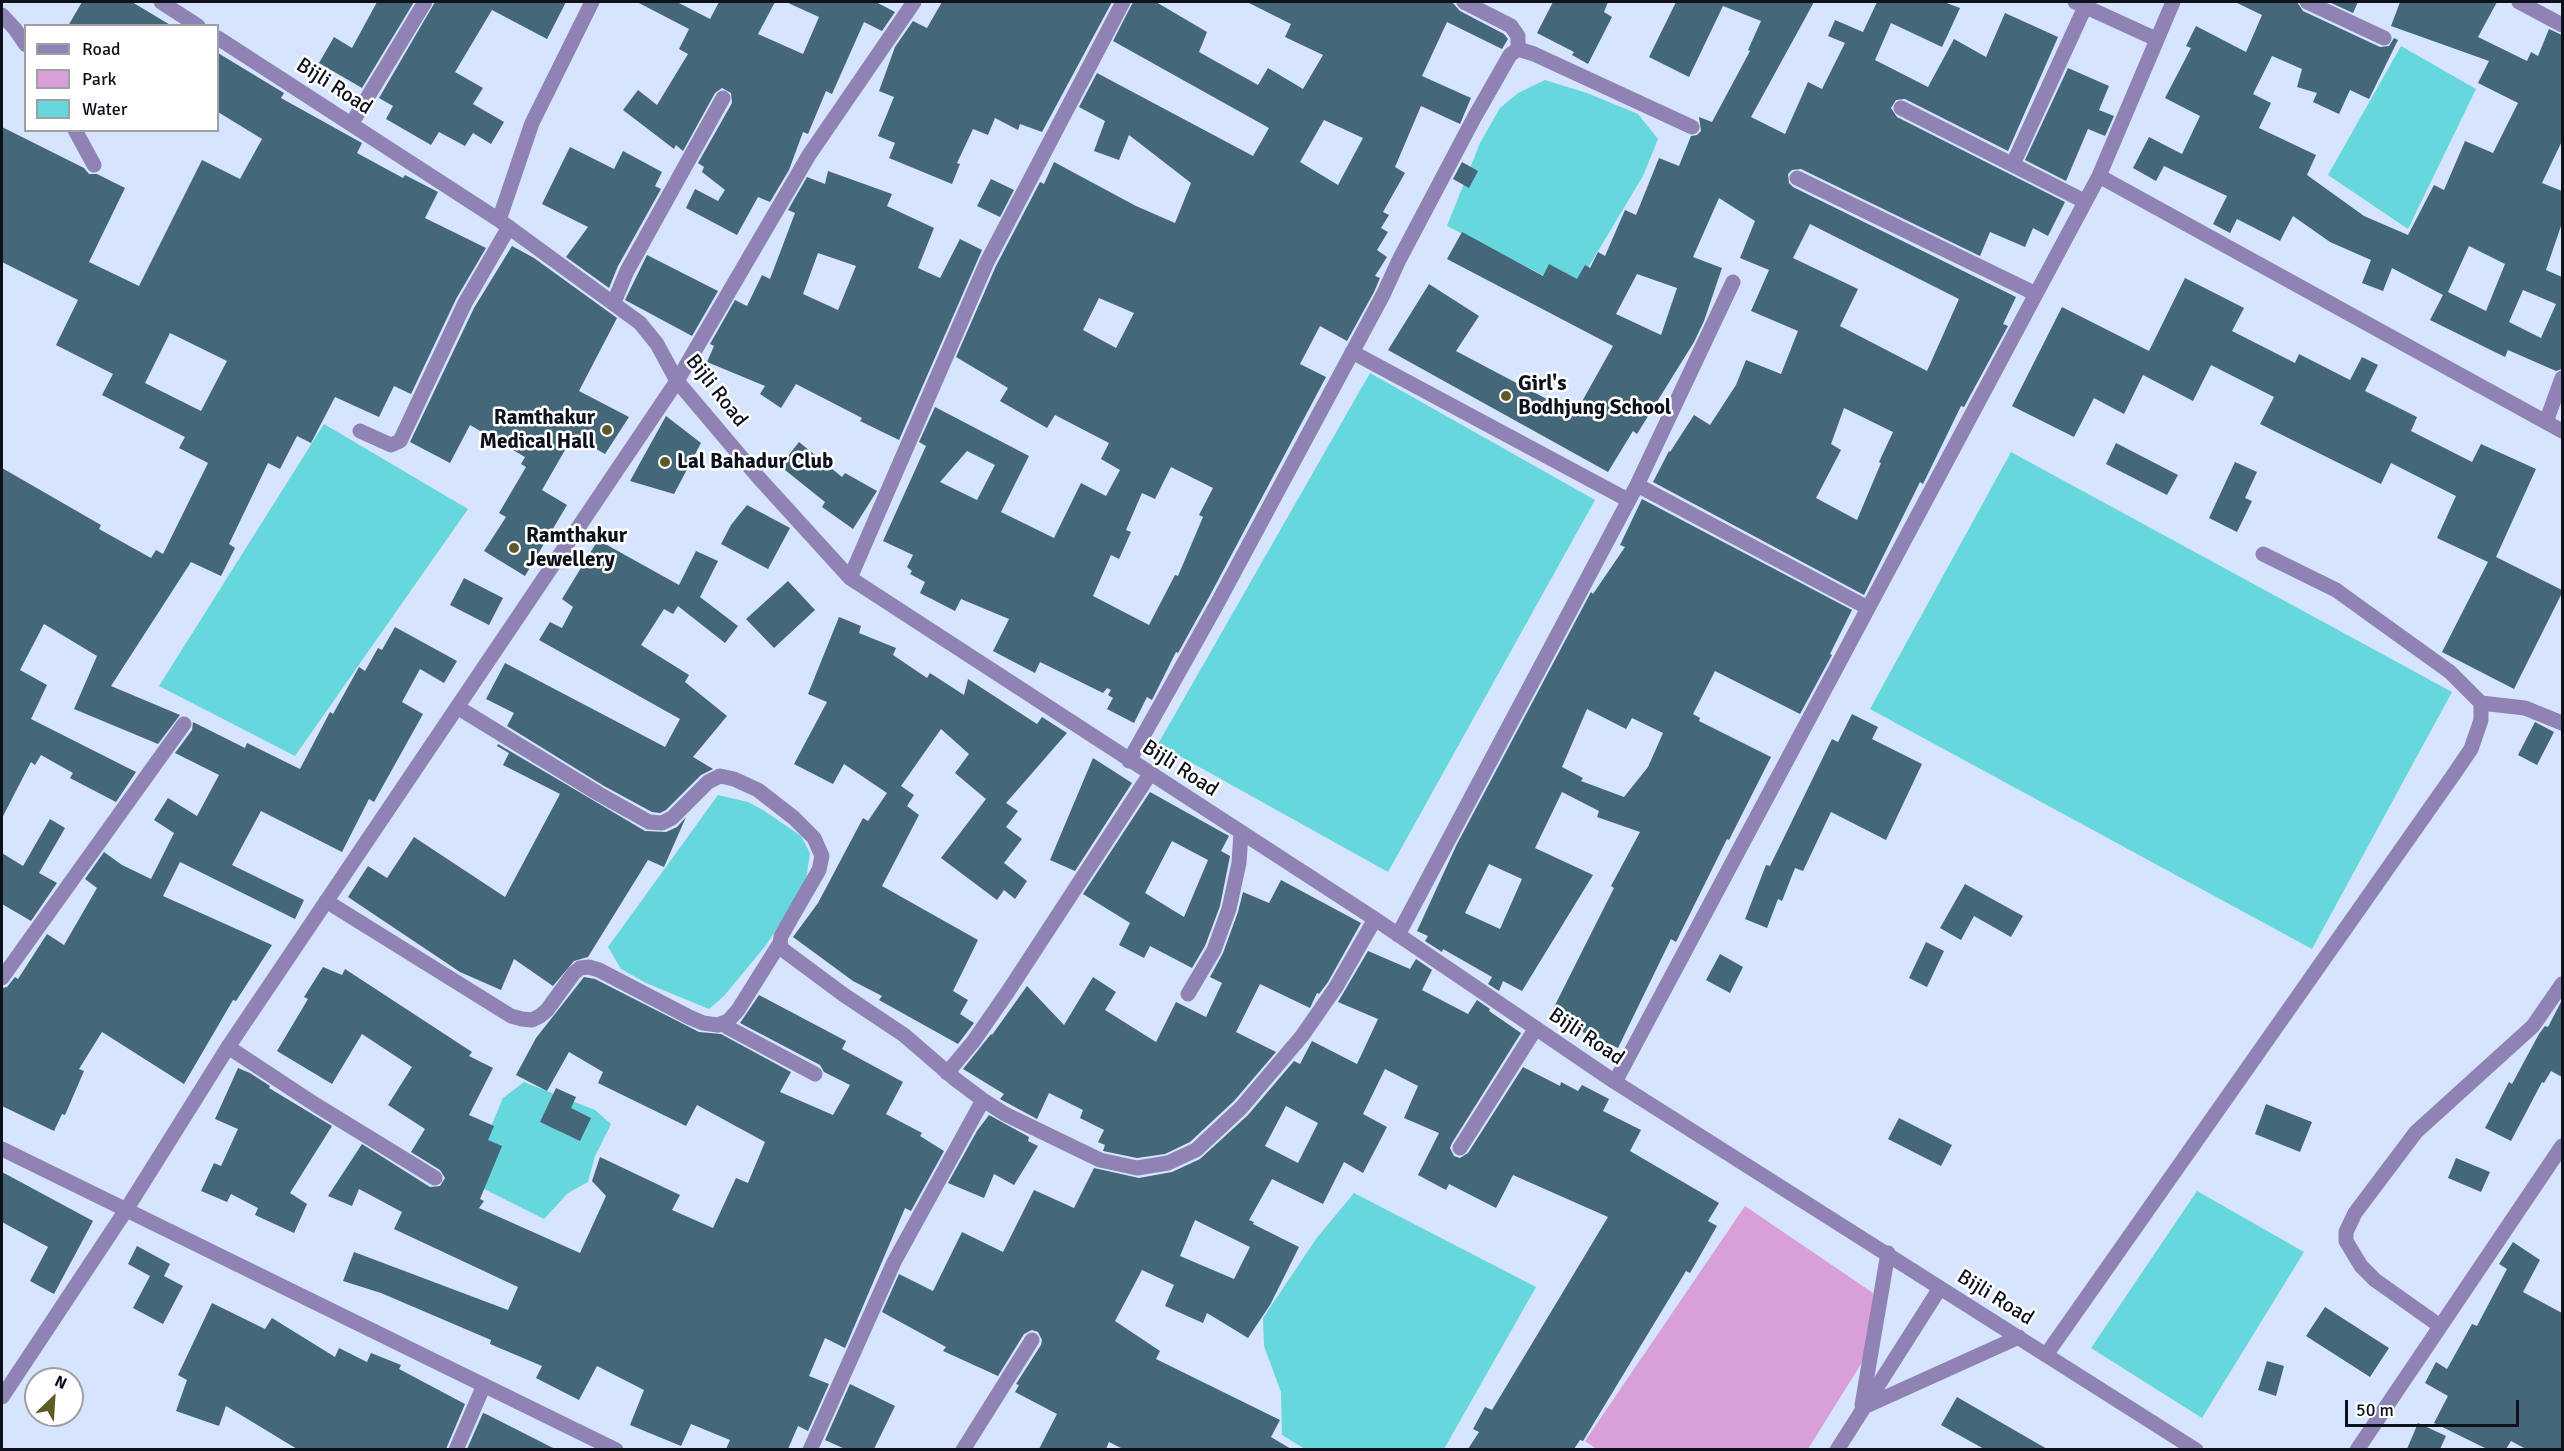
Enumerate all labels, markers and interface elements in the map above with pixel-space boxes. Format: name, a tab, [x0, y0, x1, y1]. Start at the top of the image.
legend	[24, 24, 219, 132]
text: Road	[82, 38, 121, 60]
street label: Bijli Road	[291, 53, 377, 121]
text: Park	[82, 68, 117, 90]
text: Water	[82, 98, 127, 120]
street label: Bijli Road	[680, 350, 752, 432]
place label: Girl's Bodhjung School	[1518, 371, 1671, 421]
marker: Girl's Bodhjung School	[1499, 389, 1513, 403]
place label: Ramthakur Medical Hall	[479, 405, 595, 455]
marker: Ramthakur Medical Hall	[600, 423, 614, 437]
place label: Lal Bahadur Club	[677, 449, 833, 475]
marker: Lal Bahadur Club	[658, 455, 672, 469]
place label: Ramthakur Jewellery	[526, 523, 627, 573]
marker: Ramthakur Jewellery	[507, 541, 521, 555]
street label: Bijli Road	[1137, 735, 1223, 803]
street label: Bijli Road	[1543, 1003, 1629, 1071]
street label: Bijli Road	[1952, 1265, 2038, 1331]
north arrow	[24, 1367, 84, 1427]
text: N	[51, 1371, 70, 1394]
scale bar	[2348, 1388, 2522, 1426]
text: 50 m	[2356, 1399, 2394, 1421]

